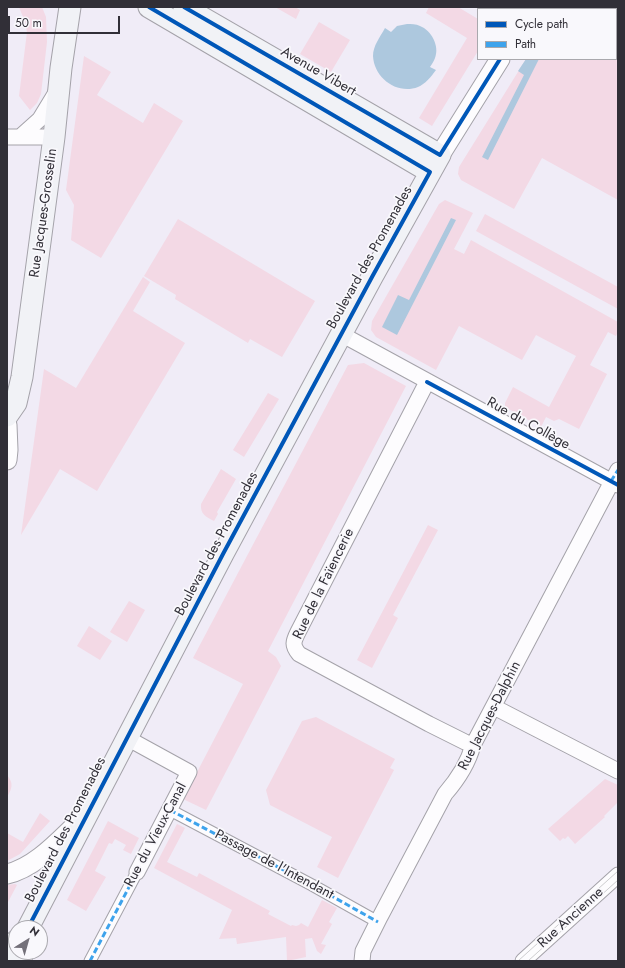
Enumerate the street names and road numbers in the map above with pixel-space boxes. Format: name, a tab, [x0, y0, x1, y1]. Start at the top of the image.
street label: Avenue Vibert	[277, 44, 359, 100]
street label: Rue Jacques-Grosselin	[27, 147, 61, 279]
street label: Boulevard des Promenades	[324, 184, 416, 332]
street label: Rue du Collège	[484, 394, 572, 454]
street label: Boulevard des Promenades	[172, 469, 262, 619]
street label: Rue de la Faïencerie	[290, 526, 358, 642]
street label: Rue Jacques-Dalphin	[455, 659, 525, 773]
street label: Boulevard des Promenades	[22, 755, 110, 905]
street label: Rue du Vieux-Canal	[121, 780, 191, 890]
street label: Passage de l'Intendant	[212, 827, 336, 903]
street label: Rue Ancienne	[535, 884, 607, 952]

